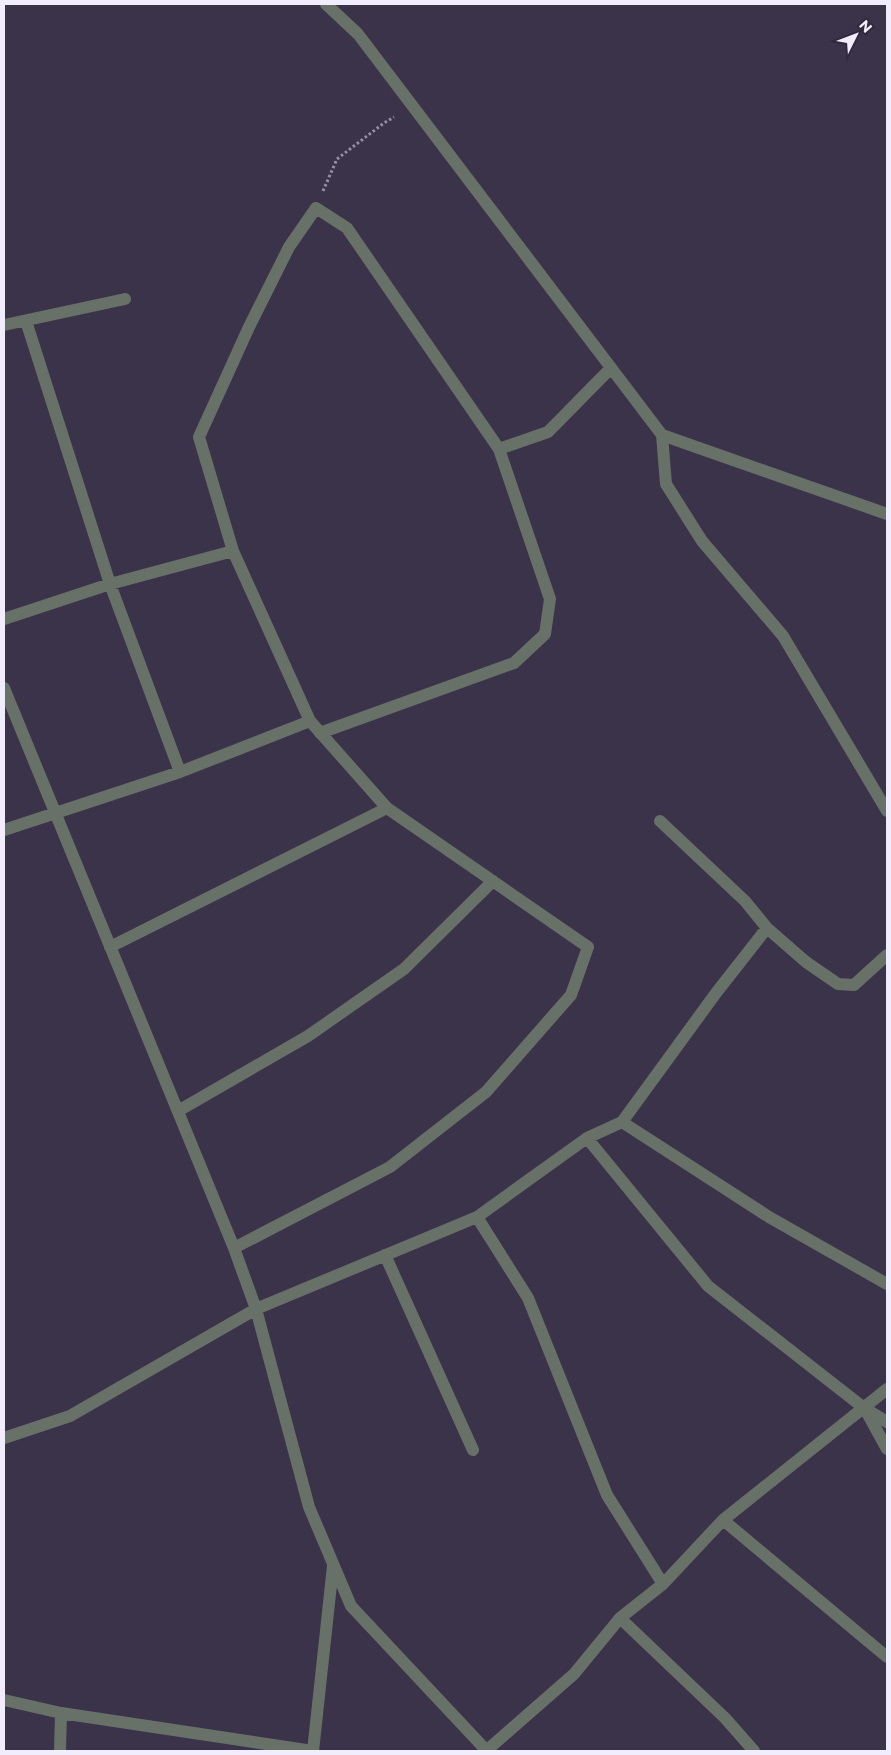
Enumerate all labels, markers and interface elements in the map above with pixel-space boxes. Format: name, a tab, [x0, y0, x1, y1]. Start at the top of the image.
north arrow	[831, 10, 881, 60]
text: N	[855, 16, 876, 37]

